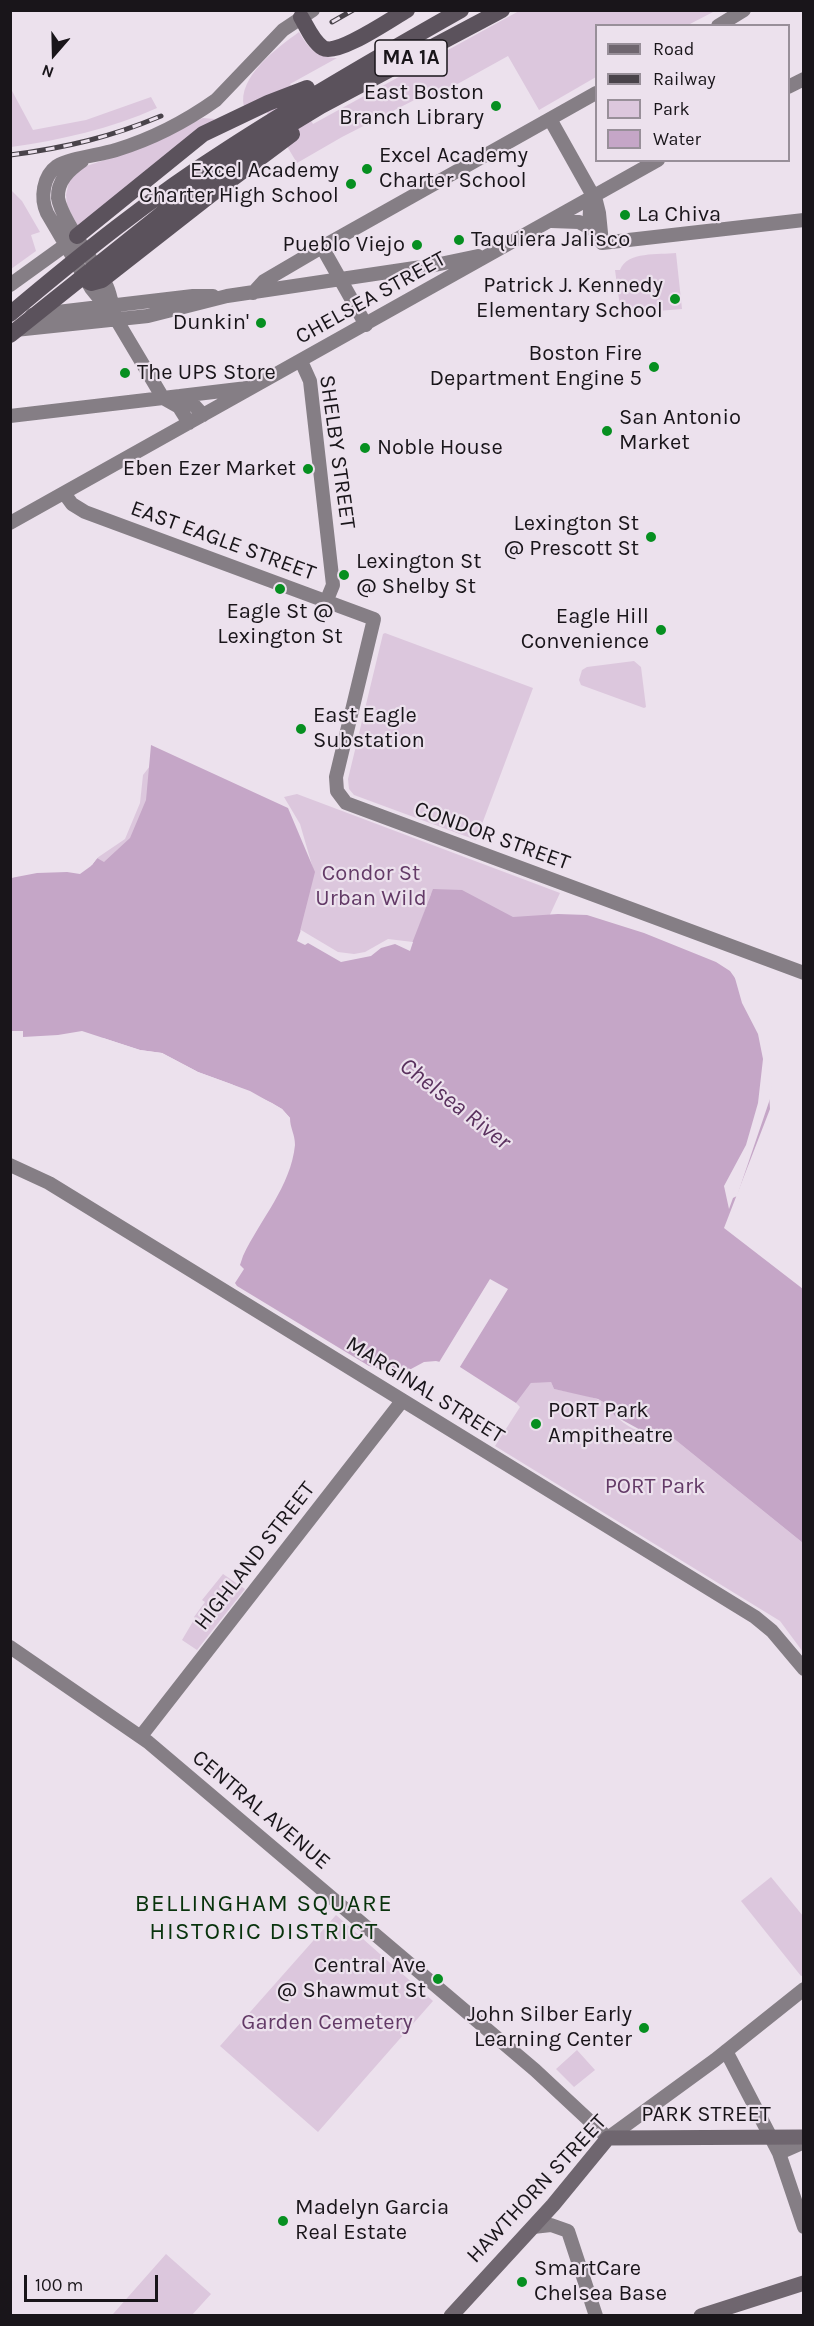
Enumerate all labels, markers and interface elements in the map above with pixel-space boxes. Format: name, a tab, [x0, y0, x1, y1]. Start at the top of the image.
north arrow	[24, 24, 84, 84]
legend	[595, 24, 790, 162]
text: Road	[653, 38, 694, 60]
road number: MA 1A	[375, 40, 447, 76]
text: N	[39, 60, 56, 82]
text: Railway	[653, 68, 716, 90]
place label: East Boston Branch Library	[339, 80, 484, 132]
text: Park	[653, 98, 690, 120]
marker: East Boston Branch Library	[489, 99, 503, 113]
text: Water	[653, 128, 701, 150]
place label: Excel Academy Charter School	[379, 143, 528, 194]
place label: Excel Academy Charter High School	[139, 158, 339, 210]
marker: Excel Academy Charter School	[360, 162, 374, 176]
marker: Excel Academy Charter High School	[344, 177, 358, 191]
place label: La Chiva	[637, 202, 721, 228]
marker: La Chiva	[618, 208, 632, 222]
place label: Taquiera Jalisco	[471, 227, 630, 253]
place label: Pueblo Viejo	[283, 232, 405, 258]
marker: Taquiera Jalisco	[452, 233, 466, 247]
marker: Pueblo Viejo	[410, 238, 424, 252]
street label: CHELSEA STREET	[291, 246, 451, 350]
place label: Patrick J. Kennedy Elementary School	[476, 273, 663, 324]
marker: Patrick J. Kennedy Elementary School	[668, 292, 682, 306]
place label: Dunkin'	[173, 310, 249, 336]
marker: Dunkin'	[254, 316, 268, 330]
place label: Boston Fire Department Engine 5	[430, 341, 642, 392]
place label: The UPS Store	[137, 360, 276, 386]
marker: Boston Fire Department Engine 5	[647, 360, 661, 374]
marker: The UPS Store	[118, 366, 132, 380]
street label: SHELBY STREET	[313, 373, 361, 531]
place label: San Antonio Market	[619, 405, 741, 457]
marker: San Antonio Market	[600, 424, 614, 438]
place label: Noble House	[377, 435, 503, 461]
marker: Noble House	[358, 441, 372, 455]
place label: Eben Ezer Market	[123, 456, 296, 482]
marker: Eben Ezer Market	[301, 462, 315, 476]
street label: EAST EAGLE STREET	[127, 495, 319, 587]
place label: Lexington St @ Prescott St	[503, 511, 639, 562]
marker: Lexington St @ Prescott St	[644, 530, 658, 544]
place label: Lexington St @ Shelby St	[356, 549, 481, 600]
marker: Lexington St @ Shelby St	[337, 568, 351, 582]
marker: Eagle St @ Lexington St	[273, 582, 287, 596]
place label: Eagle St @ Lexington St	[217, 599, 343, 650]
place label: Eagle Hill Convenience	[521, 604, 649, 656]
marker: Eagle Hill Convenience	[654, 623, 668, 637]
place label: East Eagle Substation	[313, 703, 425, 754]
marker: East Eagle Substation	[294, 722, 308, 736]
street label: CONDOR STREET	[411, 796, 573, 876]
park label: Condor St Urban Wild	[315, 861, 427, 912]
water label: Chelsea River	[394, 1052, 516, 1156]
street label: MARGINAL STREET	[341, 1331, 509, 1449]
place label: PORT Park Ampitheatre	[548, 1398, 673, 1450]
marker: PORT Park Ampitheatre	[529, 1417, 543, 1431]
park label: PORT Park	[605, 1474, 705, 1500]
street label: HIGHLAND STREET	[189, 1477, 321, 1635]
street label: CENTRAL AVENUE	[187, 1745, 335, 1875]
district label: BELLINGHAM SQUARE HISTORIC DISTRICT	[135, 1890, 393, 1946]
place label: Central Ave @ Shawmut St	[277, 1953, 426, 2005]
marker: Central Ave @ Shawmut St	[431, 1972, 445, 1986]
place label: John Silber Early Learning Center	[467, 2002, 632, 2054]
park label: Garden Cemetery	[241, 2010, 413, 2036]
marker: John Silber Early Learning Center	[637, 2021, 651, 2035]
street label: PARK STREET	[641, 2102, 771, 2128]
street label: HAWTHORN STREET	[461, 2109, 613, 2269]
place label: Madelyn Garcia Real Estate	[295, 2195, 449, 2246]
marker: Madelyn Garcia Real Estate	[276, 2214, 290, 2228]
place label: SmartCare Chelsea Base	[534, 2256, 667, 2308]
scale bar	[27, 2263, 160, 2301]
text: 100 m	[35, 2274, 83, 2296]
marker: SmartCare Chelsea Base	[515, 2275, 529, 2289]

